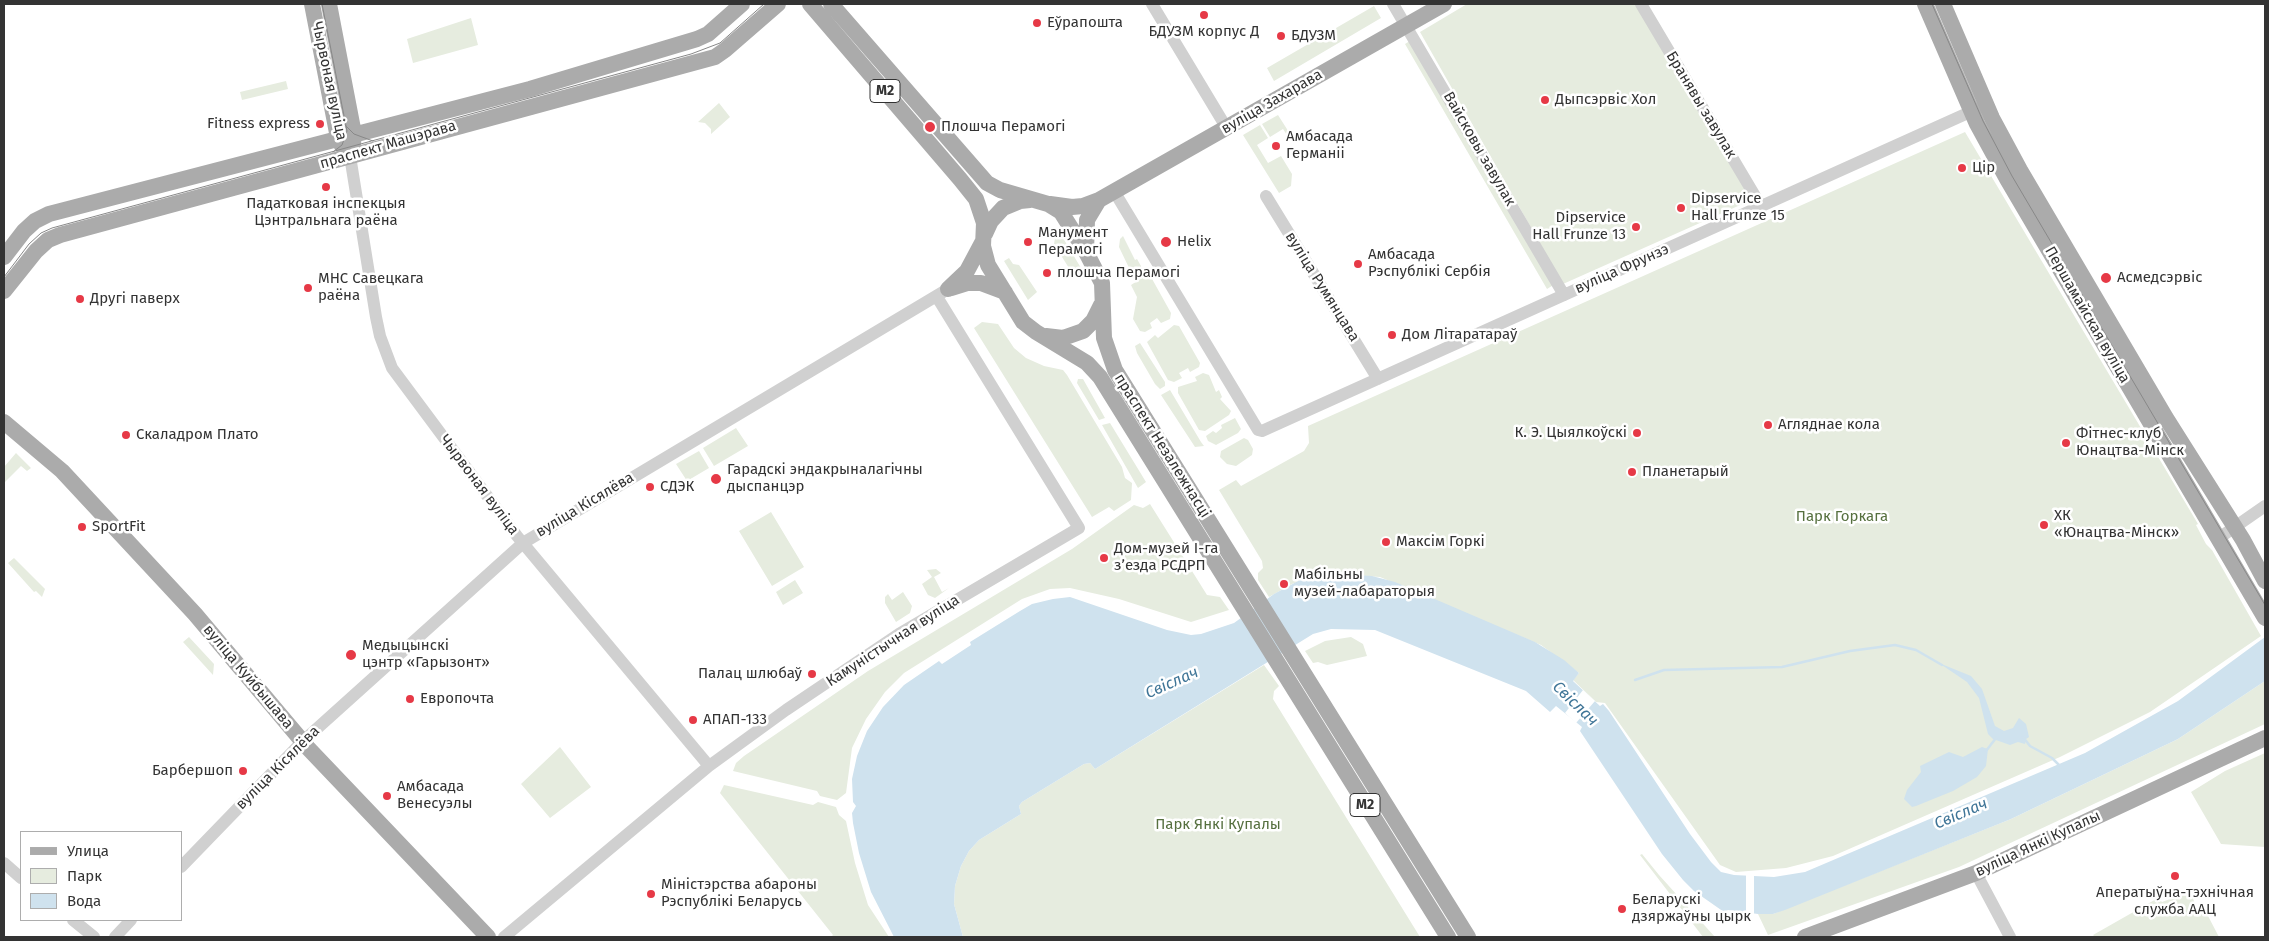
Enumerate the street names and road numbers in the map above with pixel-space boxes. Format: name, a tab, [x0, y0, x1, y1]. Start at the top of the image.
street label: Чырвоная вуліца	[308, 20, 350, 142]
street label: Бранявы завулак	[1662, 48, 1740, 162]
street label: вуліца Захарава	[1218, 66, 1326, 138]
road number: М2	[870, 80, 900, 102]
street label: Вайсковы завулак	[1439, 89, 1519, 209]
street label: праспект Машэрава	[318, 117, 458, 173]
street label: вуліца Румянцава	[1281, 229, 1363, 345]
street label: вуліца Фрунзэ	[1572, 240, 1672, 298]
street label: Першамайская вуліца	[2040, 243, 2134, 387]
street label: праспект Незалежнасці	[1110, 371, 1214, 521]
street label: Чырвоная вуліца	[435, 431, 523, 539]
street label: вуліца Кісялёва	[533, 469, 637, 541]
street label: Камуністычная вуліца	[823, 591, 963, 691]
street label: вуліца Куйбышава	[199, 621, 297, 733]
street label: вуліца Кісялёва	[232, 722, 324, 814]
road number: М2	[1350, 794, 1380, 816]
street label: вуліца Янкі Купалы	[1973, 807, 2103, 881]

